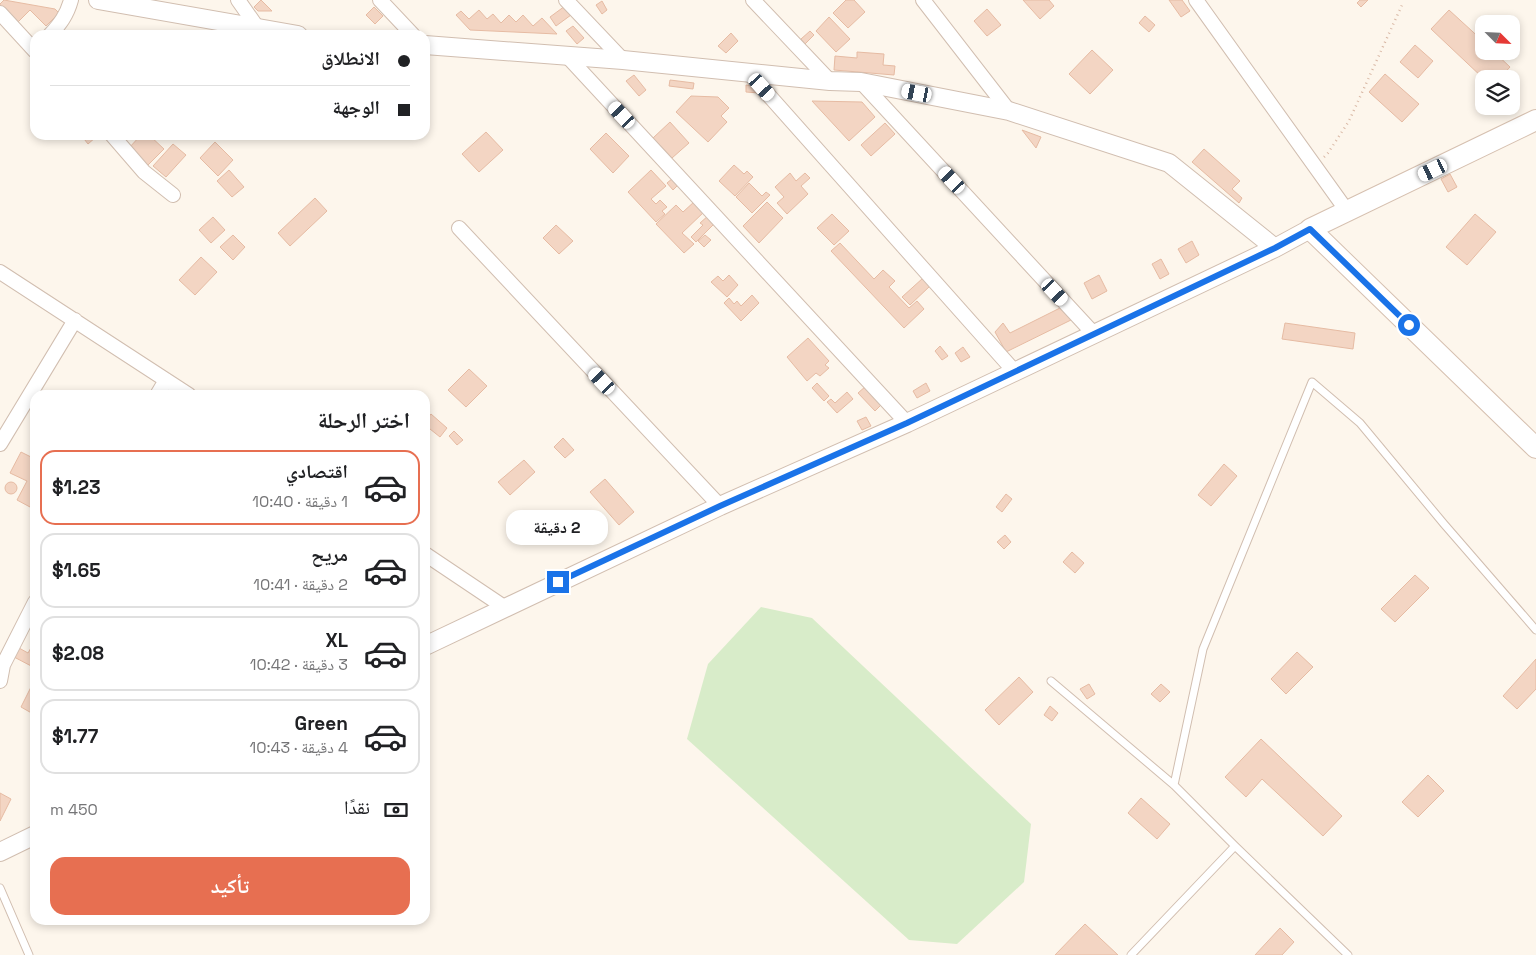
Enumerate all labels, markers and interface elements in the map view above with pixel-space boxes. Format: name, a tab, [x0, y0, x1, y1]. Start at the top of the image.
north arrow	[1475, 15, 1520, 60]
map controls	[1475, 15, 1520, 115]
text: الانطلاق	[321, 46, 380, 71]
button: layers	[1475, 70, 1520, 115]
car	[746, 71, 777, 103]
car	[900, 83, 933, 103]
text: الوجهة	[332, 95, 380, 120]
car	[606, 99, 637, 131]
car	[1416, 157, 1449, 183]
car	[936, 164, 967, 196]
car	[1039, 276, 1070, 308]
route start	[1398, 314, 1420, 336]
car	[586, 365, 617, 397]
text: اختر الرحلة	[318, 406, 410, 434]
text: اقتصادي	[286, 459, 348, 484]
icon: car	[363, 465, 408, 510]
text: $1.23	[52, 475, 101, 500]
text: 1 دقيقة · 10:40	[252, 491, 348, 512]
callout: 2 دقيقة	[507, 510, 609, 544]
text: 2 دقيقة	[533, 517, 581, 538]
text: مريح	[311, 542, 348, 567]
icon: car	[363, 548, 408, 593]
text: $1.65	[52, 558, 101, 583]
route end	[547, 571, 569, 593]
text: 2 دقيقة · 10:41	[253, 574, 348, 595]
text: XL	[325, 628, 348, 653]
icon: car	[363, 631, 408, 676]
text: $2.08	[52, 641, 104, 666]
text: 3 دقيقة · 10:42	[250, 654, 348, 675]
text: Green	[295, 711, 348, 736]
icon: car	[363, 714, 408, 759]
text: $1.77	[52, 724, 98, 749]
text: 4 دقيقة · 10:43	[249, 737, 348, 758]
text: نقدًا	[344, 795, 370, 820]
icon: cash	[382, 796, 410, 824]
text: 450 m	[50, 799, 98, 820]
button: تأكيد	[50, 857, 410, 915]

